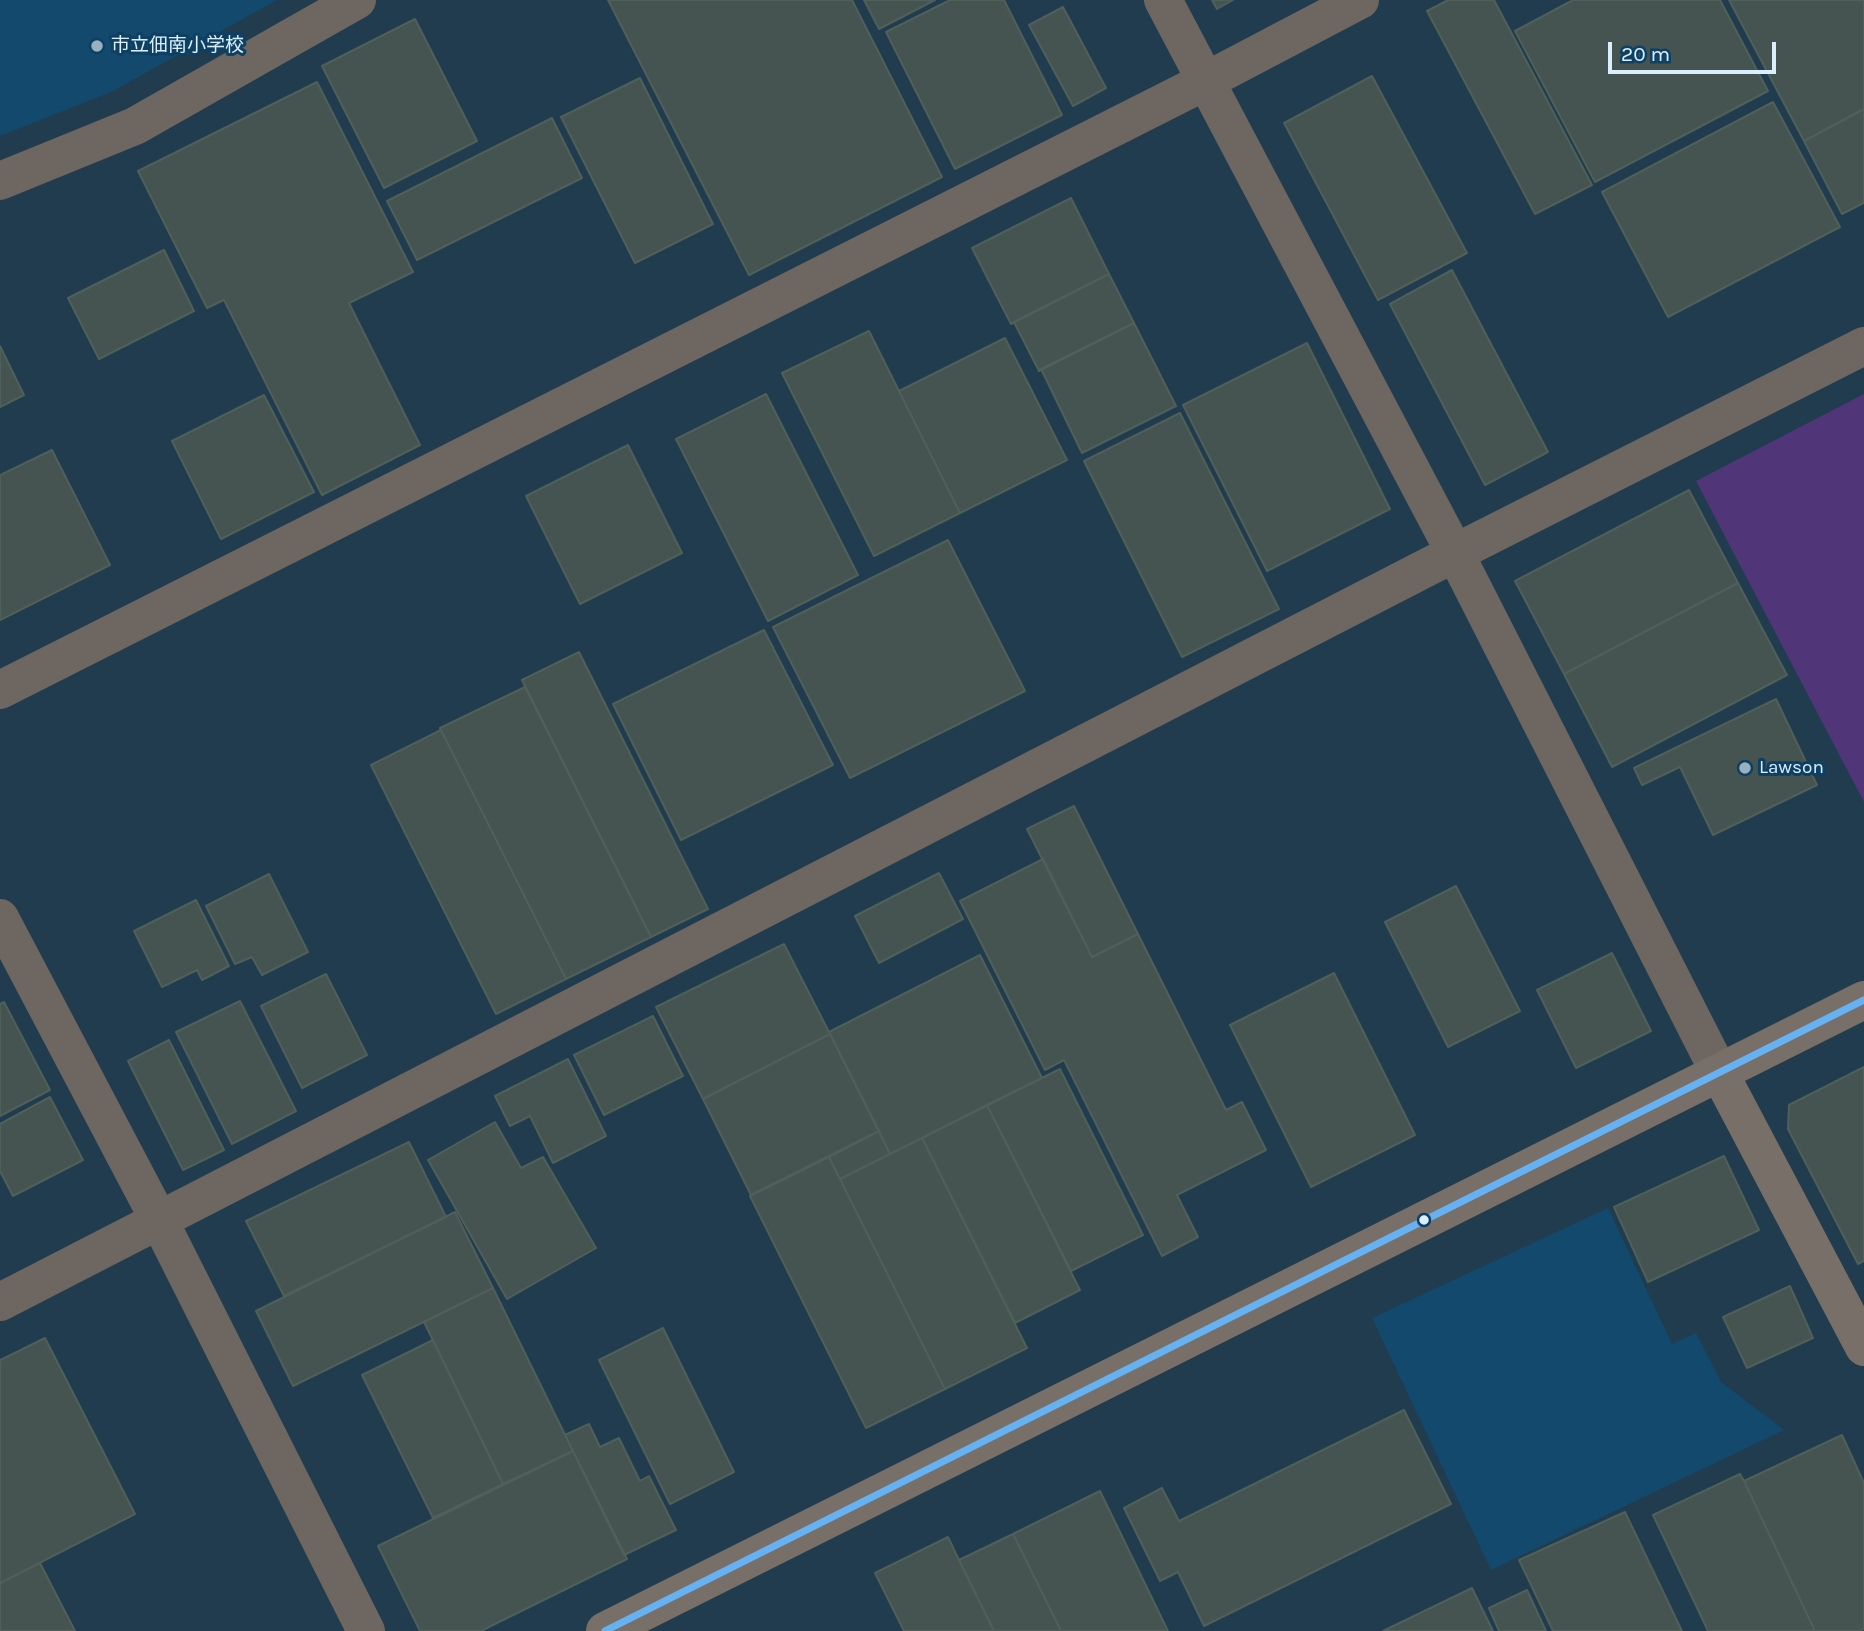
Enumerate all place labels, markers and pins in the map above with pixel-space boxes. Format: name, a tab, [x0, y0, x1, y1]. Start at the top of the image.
place label: 市立佃南小学校	[111, 35, 244, 57]
marker: 市立佃南小学校	[89, 38, 105, 54]
place label: Lawson	[1759, 757, 1824, 779]
marker: Lawson	[1737, 760, 1753, 776]
unlabelled marker	[1417, 1213, 1431, 1227]

